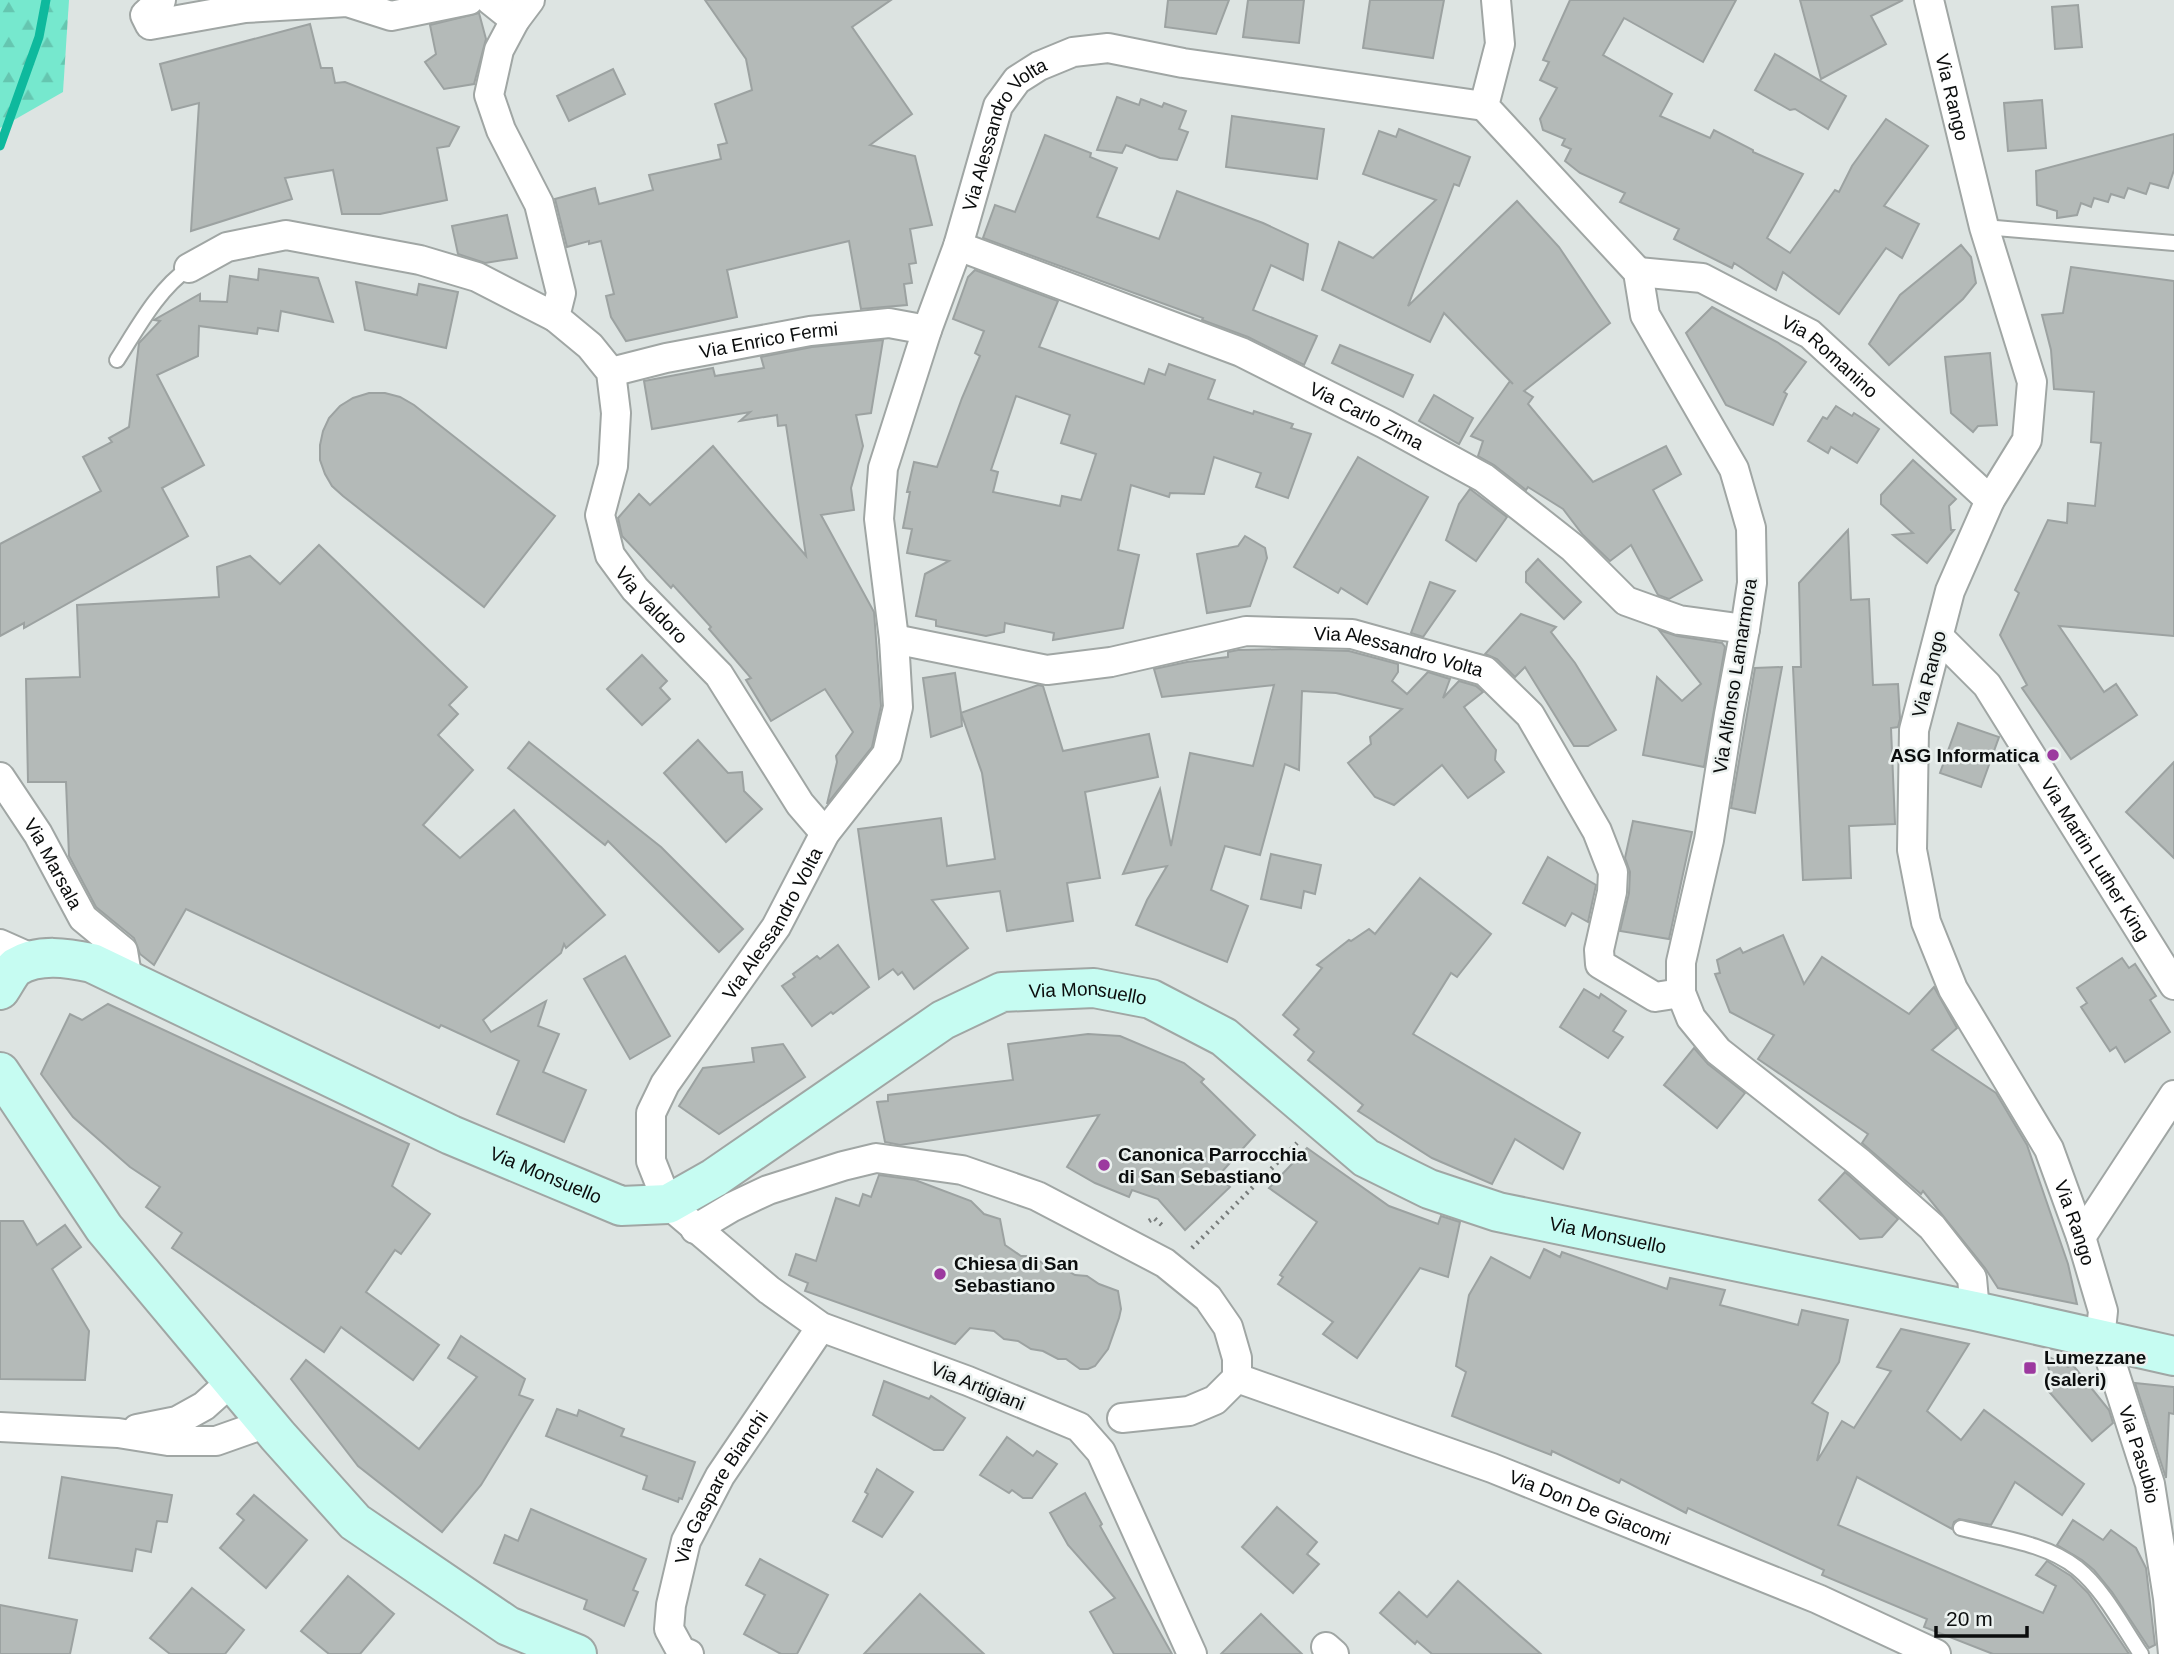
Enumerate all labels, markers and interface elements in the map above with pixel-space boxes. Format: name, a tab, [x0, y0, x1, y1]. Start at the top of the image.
street label: Via Rango	[1932, 52, 1973, 143]
street label: Via Alessandro Volta	[958, 53, 1050, 213]
street label: Via Romanino	[1778, 311, 1882, 402]
street label: Via Enrico Fermi	[698, 318, 839, 362]
street label: Via Carlo Zima	[1306, 378, 1428, 454]
street label: Via Valdoro	[612, 562, 692, 647]
street label: Via Alfonso Lamarmora	[1709, 577, 1761, 775]
street label: Via Alessandro Volta	[1314, 622, 1486, 681]
street label: Via Rango	[1908, 629, 1950, 719]
place label: ASG Informatica	[1890, 745, 2039, 766]
marker: ASG Informatica	[2045, 747, 2061, 763]
street label: Via Martin Luther King	[2037, 774, 2154, 944]
street label: Via Marsala	[20, 814, 87, 913]
street label: Via Alessandro Volta	[718, 844, 826, 1003]
street label: Via Monsuello	[1028, 977, 1149, 1008]
street label: Via Monsuello	[487, 1142, 605, 1207]
place label: Canonica Parrocchia di San Sebastiano	[1118, 1144, 1307, 1187]
marker: Canonica Parrocchia di San Sebastiano	[1096, 1157, 1112, 1173]
street label: Via Rango	[2051, 1177, 2099, 1268]
street label: Via Monsuello	[1547, 1212, 1668, 1257]
place label: Chiesa di San Sebastiano	[954, 1253, 1079, 1296]
marker: Chiesa di San Sebastiano	[932, 1266, 948, 1282]
place label: Lumezzane (saleri)	[2044, 1347, 2146, 1390]
street label: Via Artigiani	[928, 1358, 1028, 1414]
marker: Lumezzane (saleri)	[2022, 1360, 2038, 1376]
street label: Via Pasubio	[2115, 1403, 2163, 1505]
street label: Via Gaspare Bianchi	[671, 1407, 772, 1566]
street label: Via Don De Giacomi	[1506, 1466, 1674, 1549]
scale bar	[1936, 1594, 2027, 1638]
text: 20 m	[1946, 1607, 1993, 1630]

